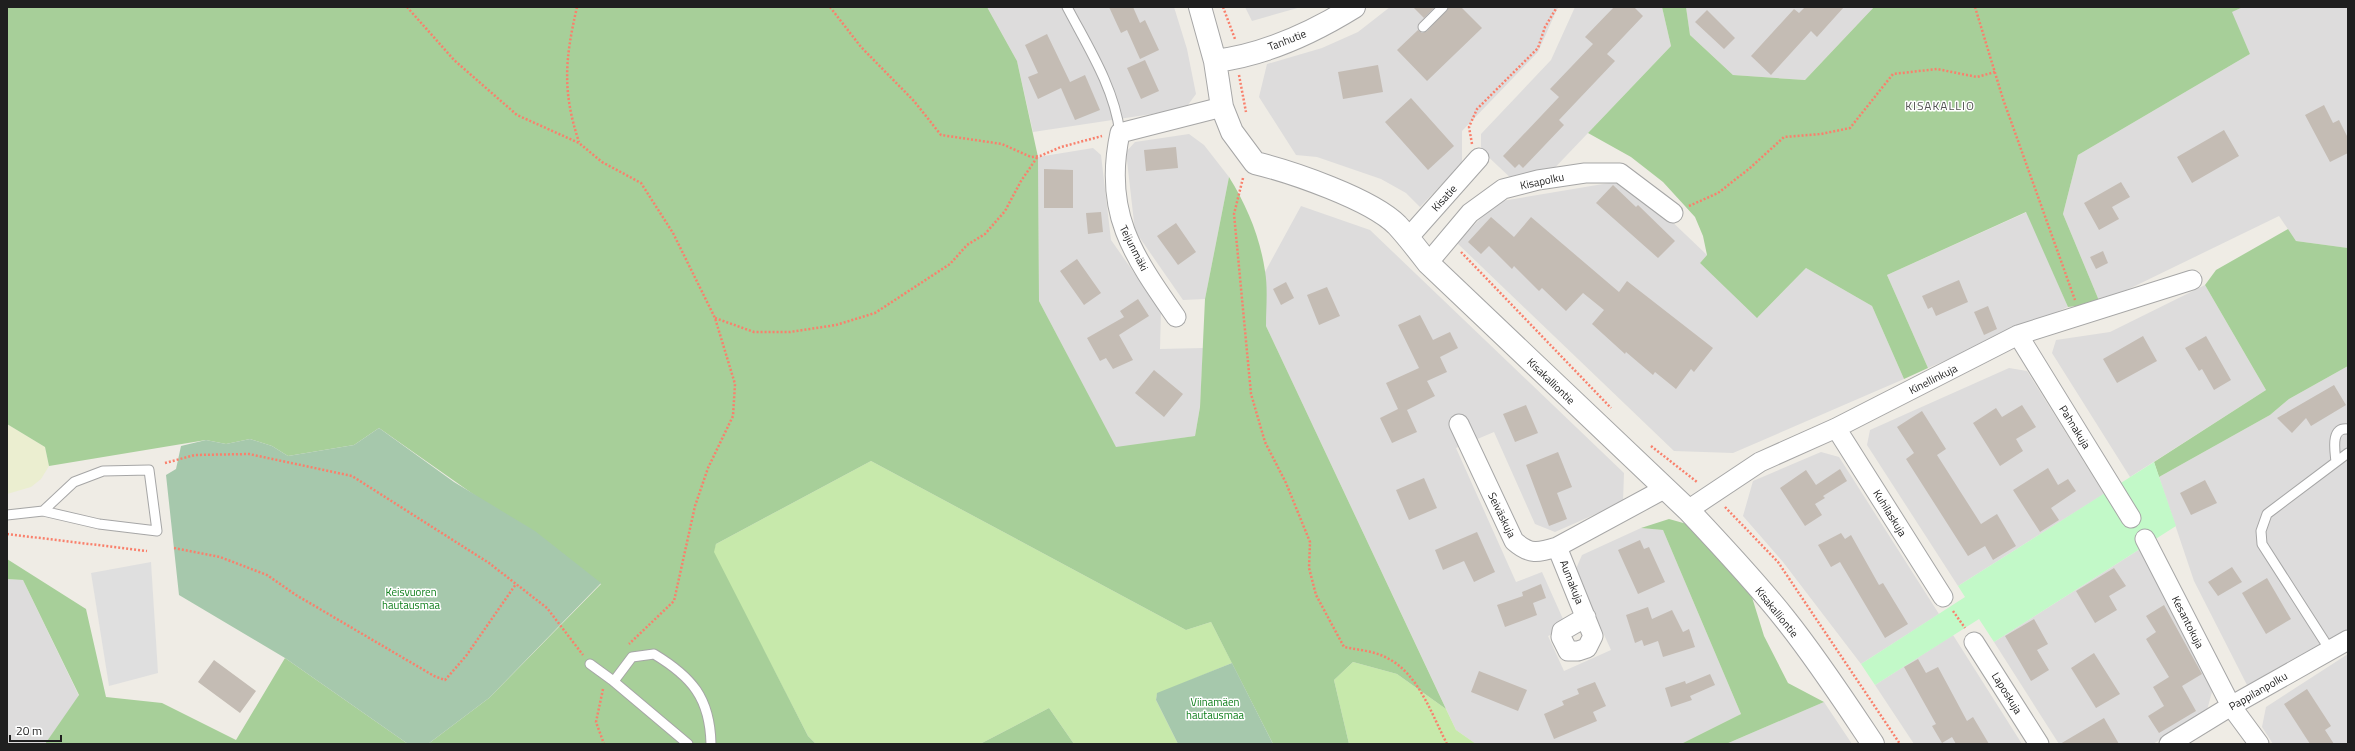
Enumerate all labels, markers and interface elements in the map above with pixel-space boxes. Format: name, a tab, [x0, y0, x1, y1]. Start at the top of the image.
street label: Tanhutie	[1266, 25, 1309, 55]
district label: KISAKALLIO	[1905, 96, 1975, 115]
street label: Kisapolku	[1519, 169, 1566, 193]
street label: Kisatie	[1428, 181, 1461, 215]
street label: Teijunmäki	[1116, 222, 1152, 274]
street label: Kisakalliontie	[1523, 354, 1579, 408]
street label: Kinellinkuja	[1906, 360, 1960, 398]
street label: Pahnakuja	[2055, 402, 2095, 452]
street label: Kuhilaskuja	[1869, 487, 1911, 540]
street label: Seiväskuja	[1484, 490, 1520, 541]
street label: Aumakuja	[1556, 558, 1588, 607]
street label: Kisakalliontie	[1752, 583, 1803, 641]
park label: Keisvuoren hautausmaa	[382, 584, 440, 613]
street label: Kesantokuja	[2168, 593, 2208, 651]
street label: Pappilanpolku	[2226, 668, 2290, 714]
street label: Laposkuja	[1988, 669, 2026, 717]
park label: Viinamäen hautausmaa	[1186, 694, 1244, 723]
scale bar	[10, 717, 61, 743]
text: 20 m	[16, 721, 42, 740]

